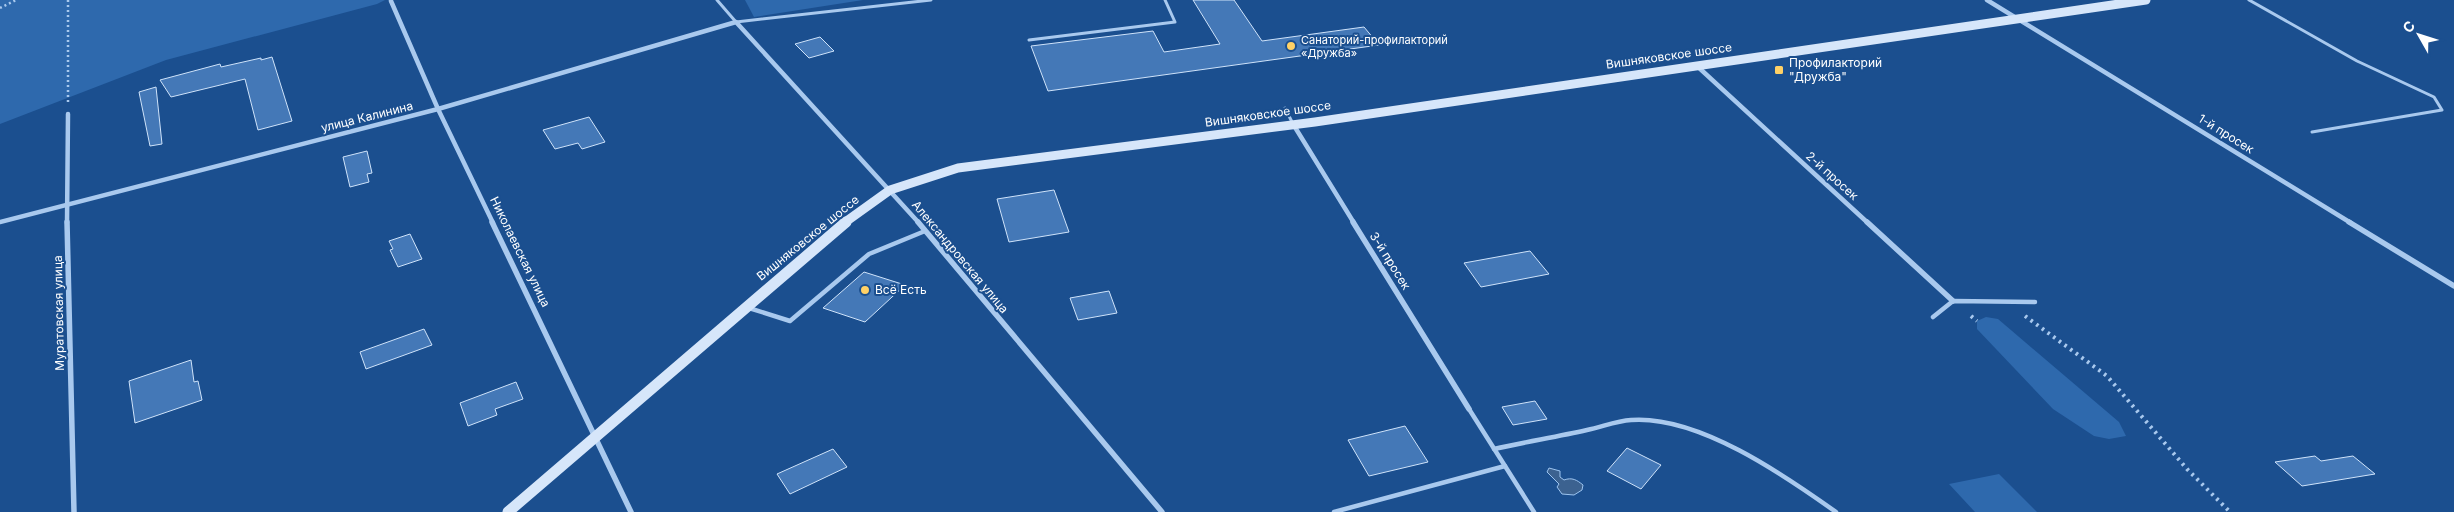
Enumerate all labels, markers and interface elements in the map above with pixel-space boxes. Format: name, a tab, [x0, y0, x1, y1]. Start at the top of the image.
north arrow	[2394, 10, 2444, 60]
text: С	[2399, 17, 2418, 36]
place label: Санаторий-профилакторий «Дружба»	[1301, 33, 1448, 60]
street label: Вишняковское шоссе	[1605, 39, 1733, 72]
marker: Санаторий-профилакторий «Дружба»	[1285, 40, 1297, 52]
place label: Профилакторий "Дружба"	[1789, 55, 1882, 84]
marker: Профилакторий "Дружба"	[1773, 64, 1785, 76]
street label: Вишняковское шоссе	[1204, 97, 1332, 130]
street label: улица Калинина	[319, 98, 414, 135]
street label: 1-й просек	[2196, 111, 2257, 157]
street label: 2-й просек	[1803, 148, 1862, 203]
street label: Вишняковское шоссе	[754, 192, 862, 283]
street label: Николаевская улица	[487, 194, 554, 309]
street label: Александровская улица	[909, 197, 1012, 316]
street label: 3-й просек	[1367, 229, 1414, 293]
street label: Муратовская улица	[50, 255, 67, 371]
place label: Всё Есть	[875, 282, 927, 297]
marker: Всё Есть	[859, 284, 871, 296]

